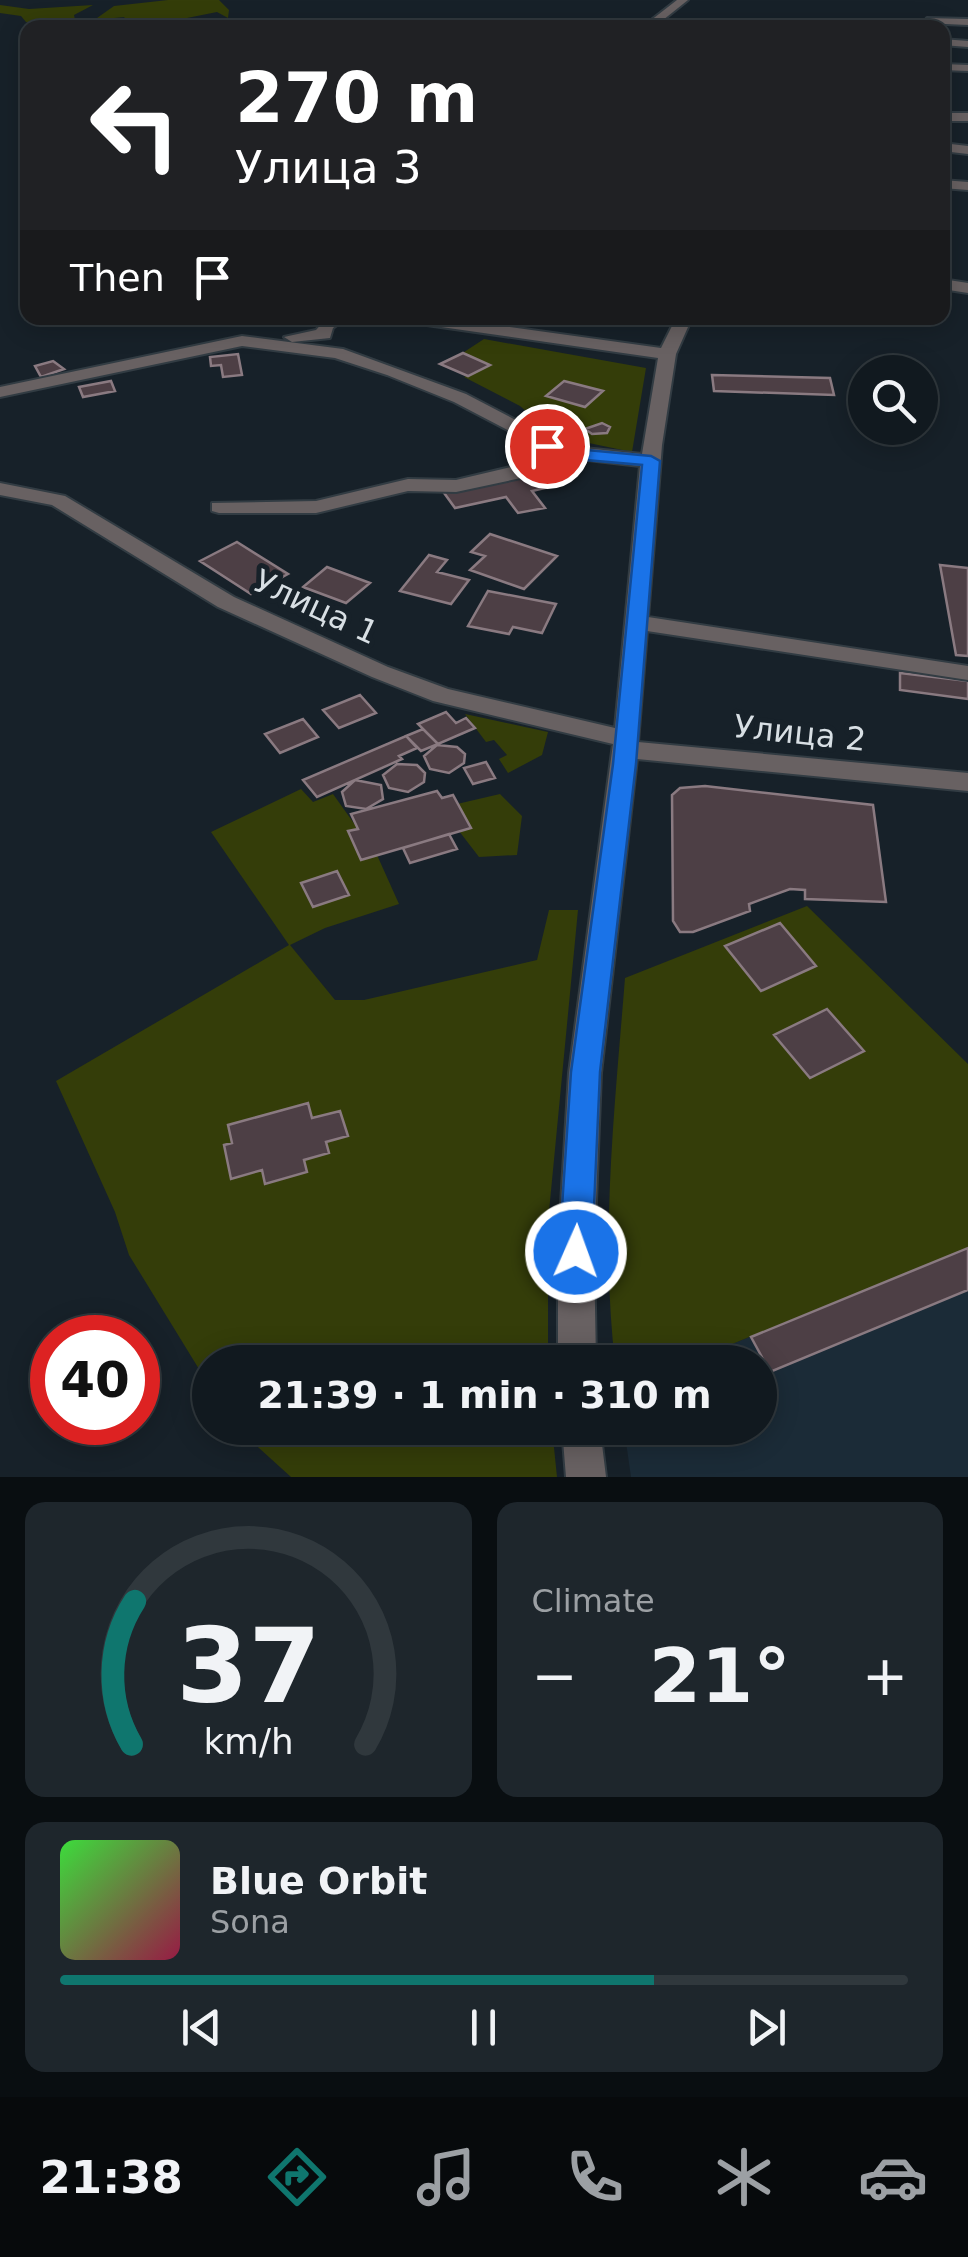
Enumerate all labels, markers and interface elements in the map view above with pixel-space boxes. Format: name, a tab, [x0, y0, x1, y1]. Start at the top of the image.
text: 270 m	[235, 57, 478, 139]
icon: left	[70, 60, 200, 190]
text: Улица 3	[235, 141, 422, 194]
icon: arrive	[185, 250, 240, 305]
text: Then	[70, 256, 165, 300]
map controls	[848, 355, 938, 445]
button: search	[848, 355, 938, 445]
pin	[505, 404, 590, 489]
icon: arrive	[520, 419, 575, 474]
street label: Улица 1	[248, 562, 384, 652]
street label: Улица 2	[732, 707, 868, 759]
position arrow	[524, 1200, 628, 1304]
speed limit sign: 40	[30, 1315, 160, 1445]
text: 21:39 · 1 min · 310 m	[257, 1373, 712, 1417]
text: Climate	[532, 1582, 655, 1620]
text: 37	[176, 1605, 321, 1727]
text: 21°	[649, 1632, 791, 1720]
text: −	[532, 1644, 578, 1708]
text: +	[862, 1644, 908, 1708]
text: km/h	[203, 1721, 293, 1762]
text: Blue Orbit	[210, 1859, 427, 1903]
text: Sona	[210, 1903, 290, 1941]
icon: previous	[174, 2000, 229, 2055]
icon: pause	[456, 2000, 511, 2055]
icon: next	[739, 2000, 794, 2055]
icon: directions	[262, 2142, 332, 2212]
icon: music	[411, 2142, 481, 2212]
icon: phone	[560, 2142, 630, 2212]
icon: climate	[709, 2142, 779, 2212]
icon: car	[858, 2142, 928, 2212]
text: 21:38	[40, 2151, 183, 2204]

